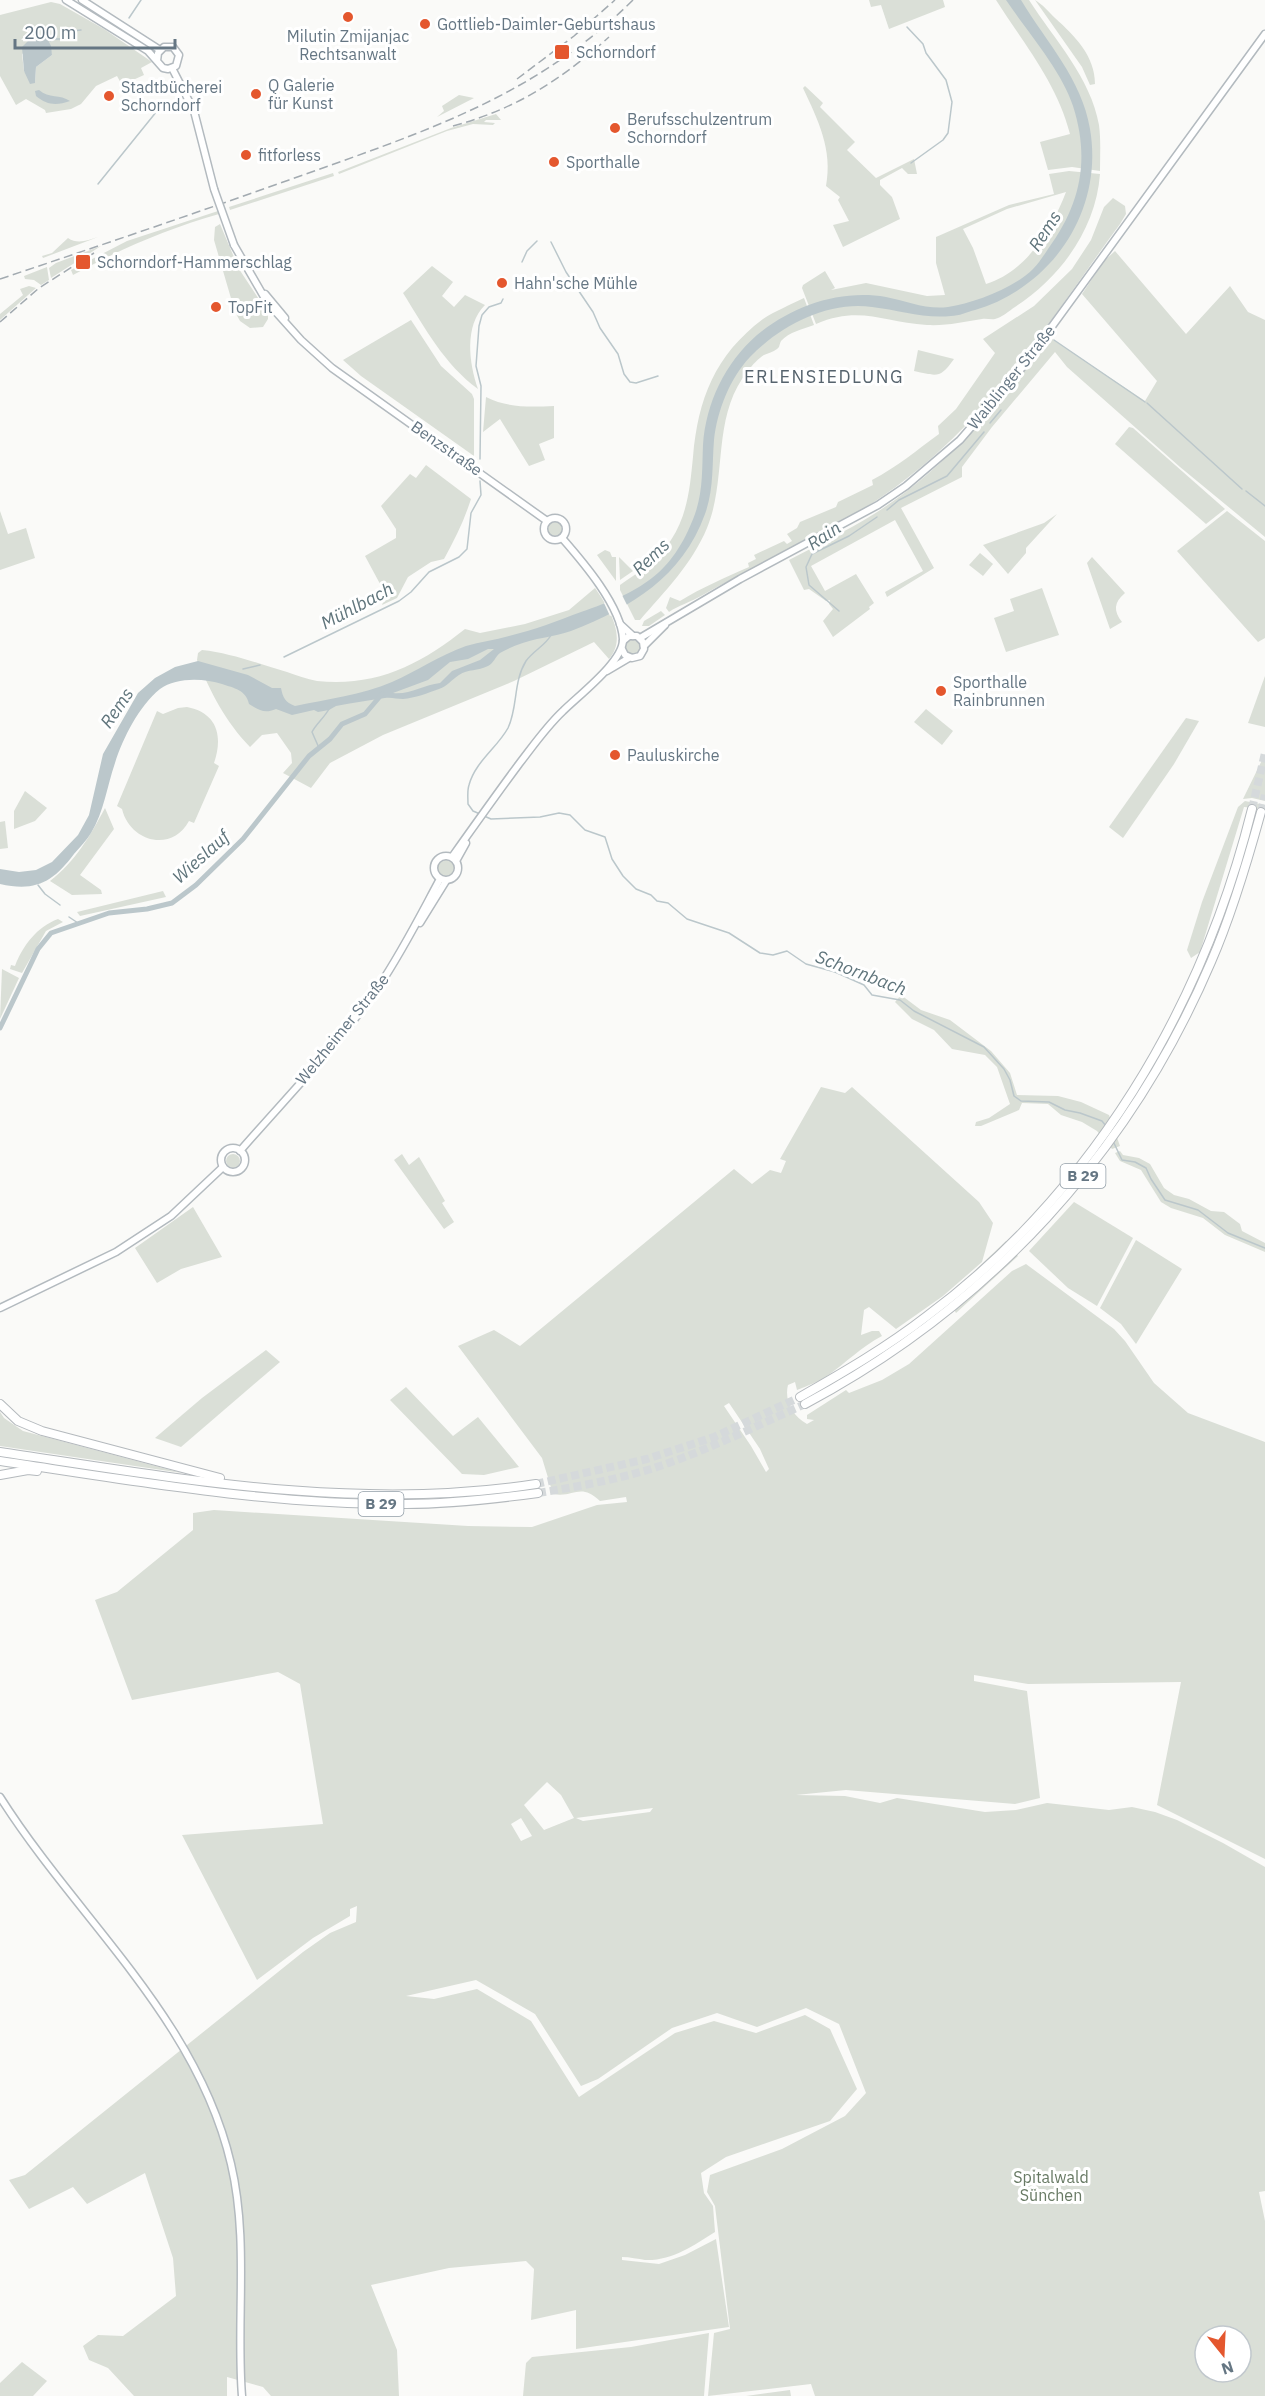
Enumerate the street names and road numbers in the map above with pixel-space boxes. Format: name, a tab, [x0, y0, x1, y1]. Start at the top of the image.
street label: Waiblinger Straße	[963, 321, 1059, 433]
street label: Benzstraße	[408, 416, 487, 480]
street label: Welzheimer Straße	[291, 969, 393, 1089]
road number: B 29	[1060, 1164, 1106, 1188]
road number: B 29	[358, 1492, 404, 1516]

